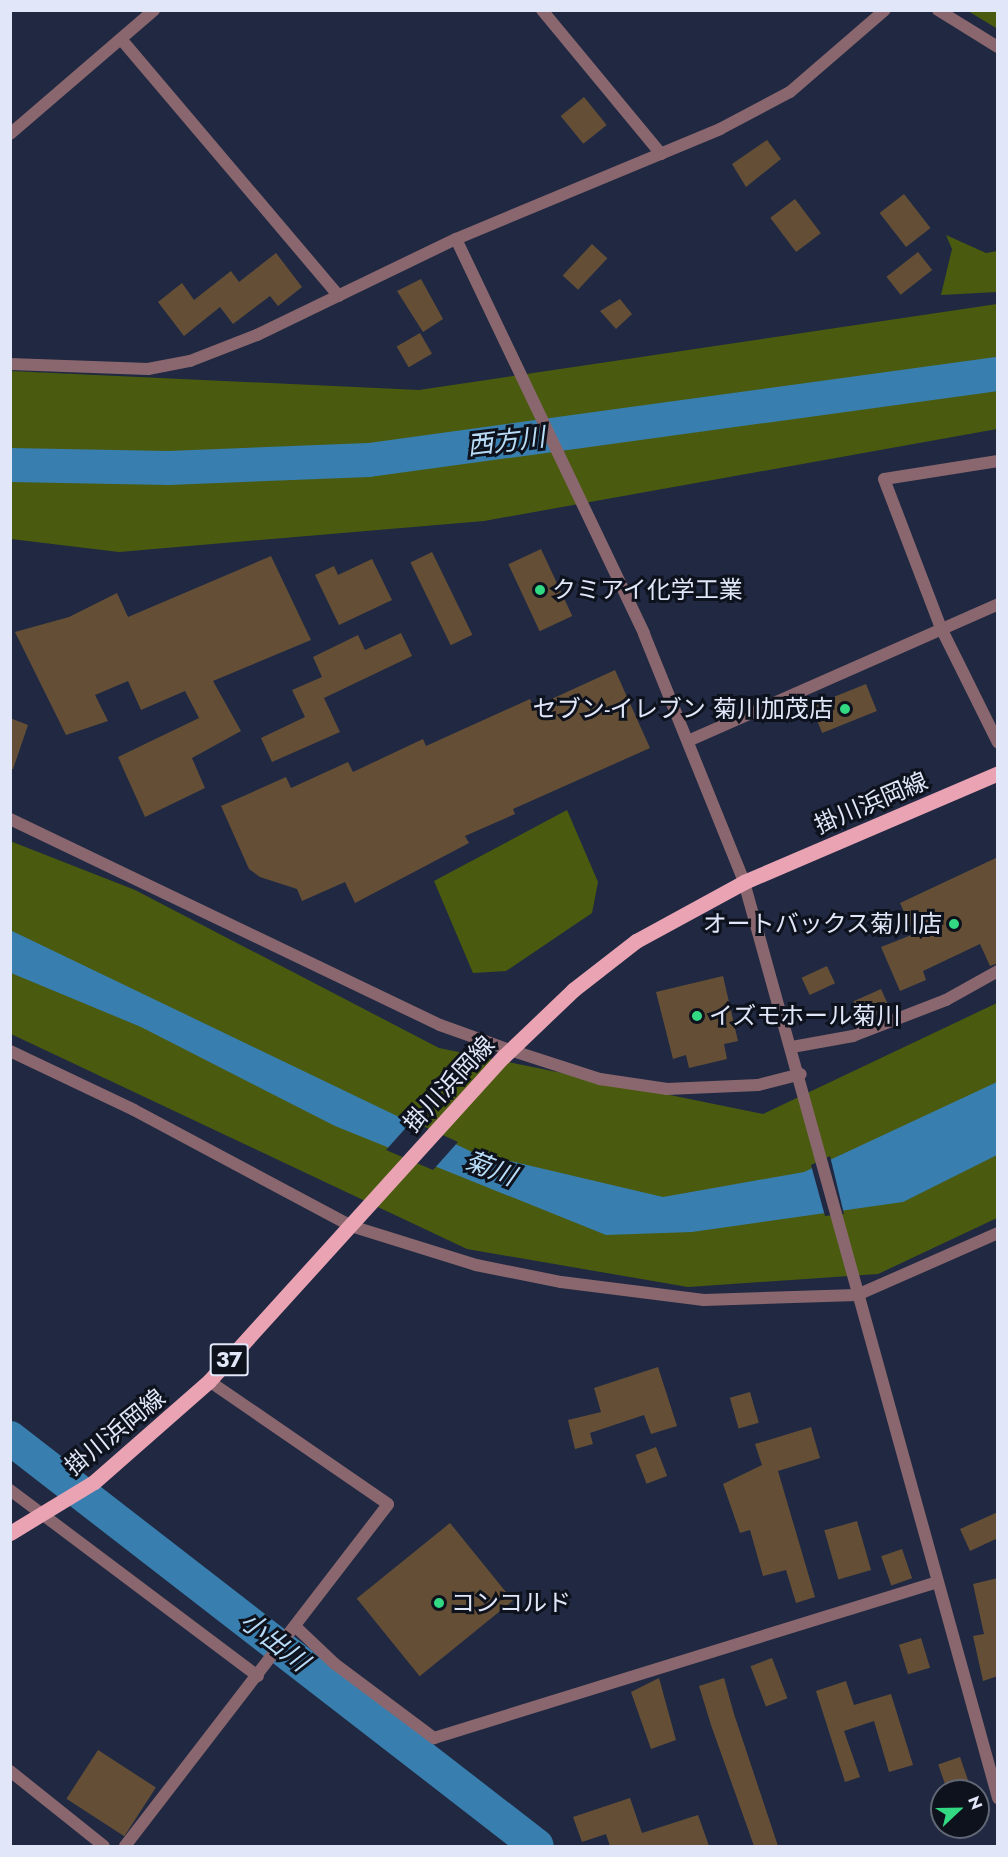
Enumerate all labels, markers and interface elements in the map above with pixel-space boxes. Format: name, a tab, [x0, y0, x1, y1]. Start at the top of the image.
water label: 西方川	[465, 422, 547, 462]
place label: クミアイ化学工業	[552, 576, 744, 604]
marker: クミアイ化学工業	[533, 583, 547, 597]
place label: セブン-イレブン 菊川加茂店	[533, 695, 833, 723]
marker: セブン-イレブン 菊川加茂店	[838, 702, 852, 716]
street label: 掛川浜岡線	[810, 766, 932, 840]
place label: オートバックス菊川店	[702, 910, 942, 938]
marker: オートバックス菊川店	[947, 917, 961, 931]
place label: イズモホール菊川	[709, 1002, 901, 1030]
marker: イズモホール菊川	[690, 1009, 704, 1023]
street label: 掛川浜岡線	[398, 1030, 500, 1138]
water label: 菊川	[460, 1145, 520, 1193]
road number: 37	[210, 1341, 248, 1379]
street label: 掛川浜岡線	[59, 1383, 171, 1481]
place label: コンコルド	[451, 1589, 571, 1617]
marker: コンコルド	[432, 1596, 446, 1610]
water label: 小出川	[234, 1606, 314, 1678]
north arrow	[930, 1779, 990, 1839]
text: N	[962, 1793, 988, 1813]

